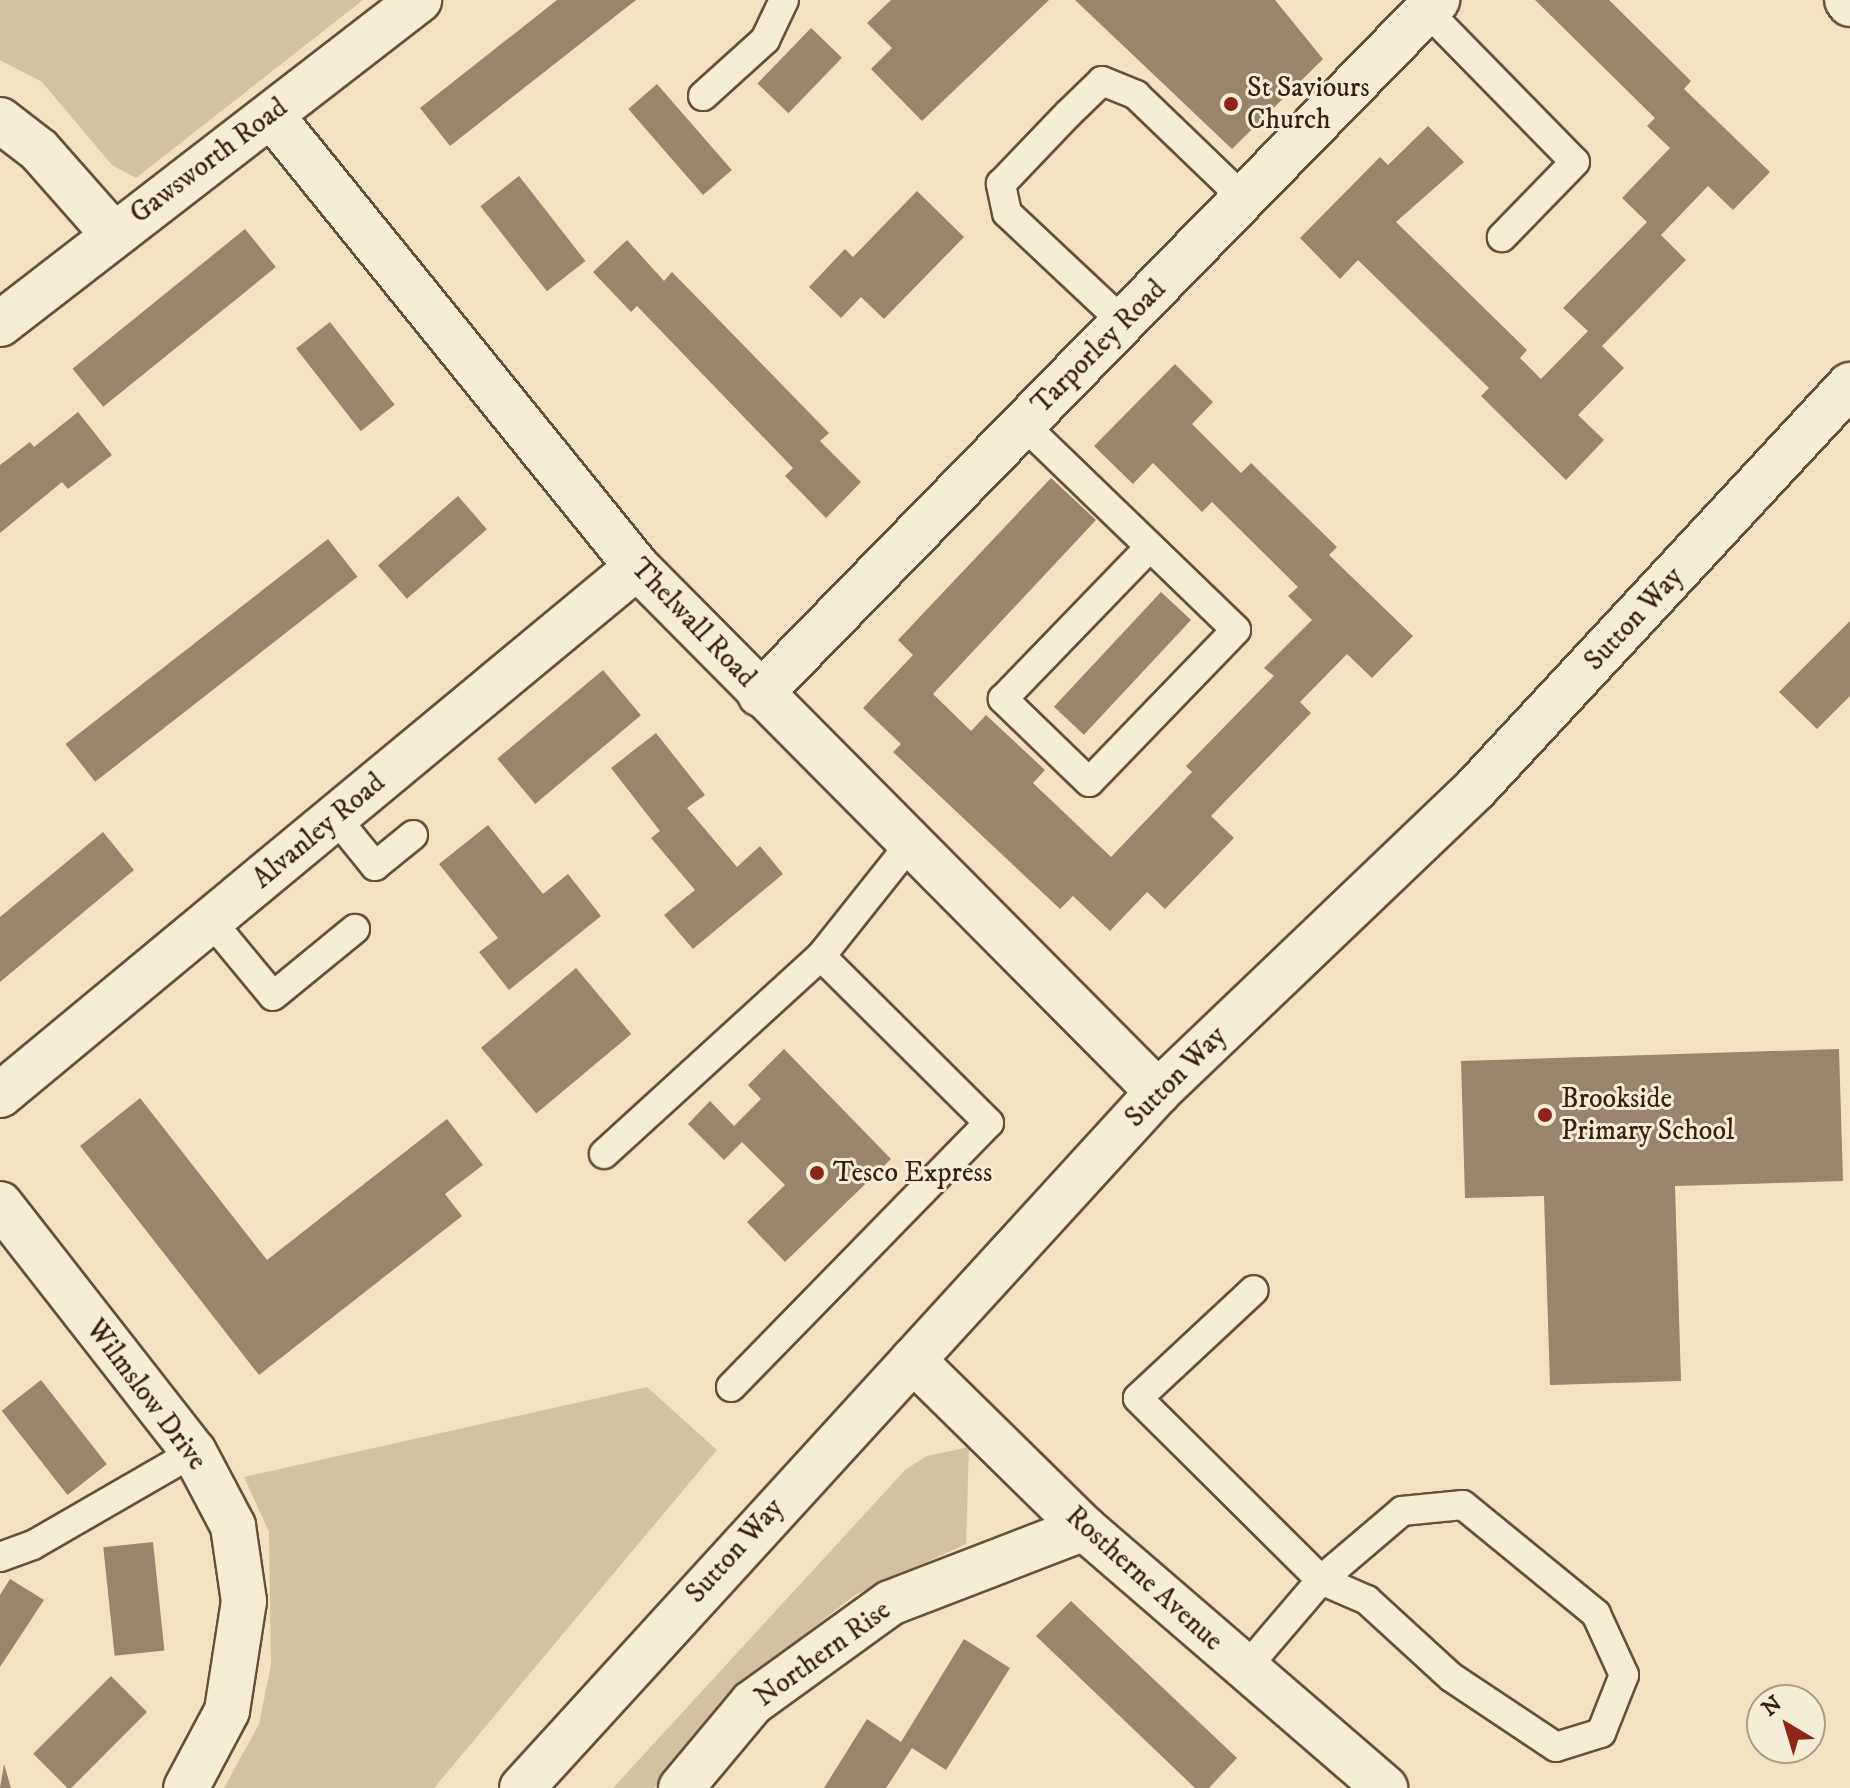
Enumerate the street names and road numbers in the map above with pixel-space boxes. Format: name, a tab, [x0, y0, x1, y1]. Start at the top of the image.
street label: Gawsworth Road	[124, 91, 294, 231]
street label: Tarporley Road	[1025, 273, 1173, 421]
street label: Thelwall Road	[623, 552, 763, 694]
street label: Sutton Way	[1578, 560, 1690, 678]
street label: Alvanley Road	[246, 766, 392, 896]
street label: Sutton Way	[1118, 1019, 1234, 1135]
street label: Wilmslow Drive	[78, 1313, 214, 1477]
street label: Sutton Way	[679, 1492, 791, 1610]
street label: Rostherne Avenue	[1058, 1500, 1230, 1658]
street label: Northern Rise	[749, 1594, 897, 1714]

